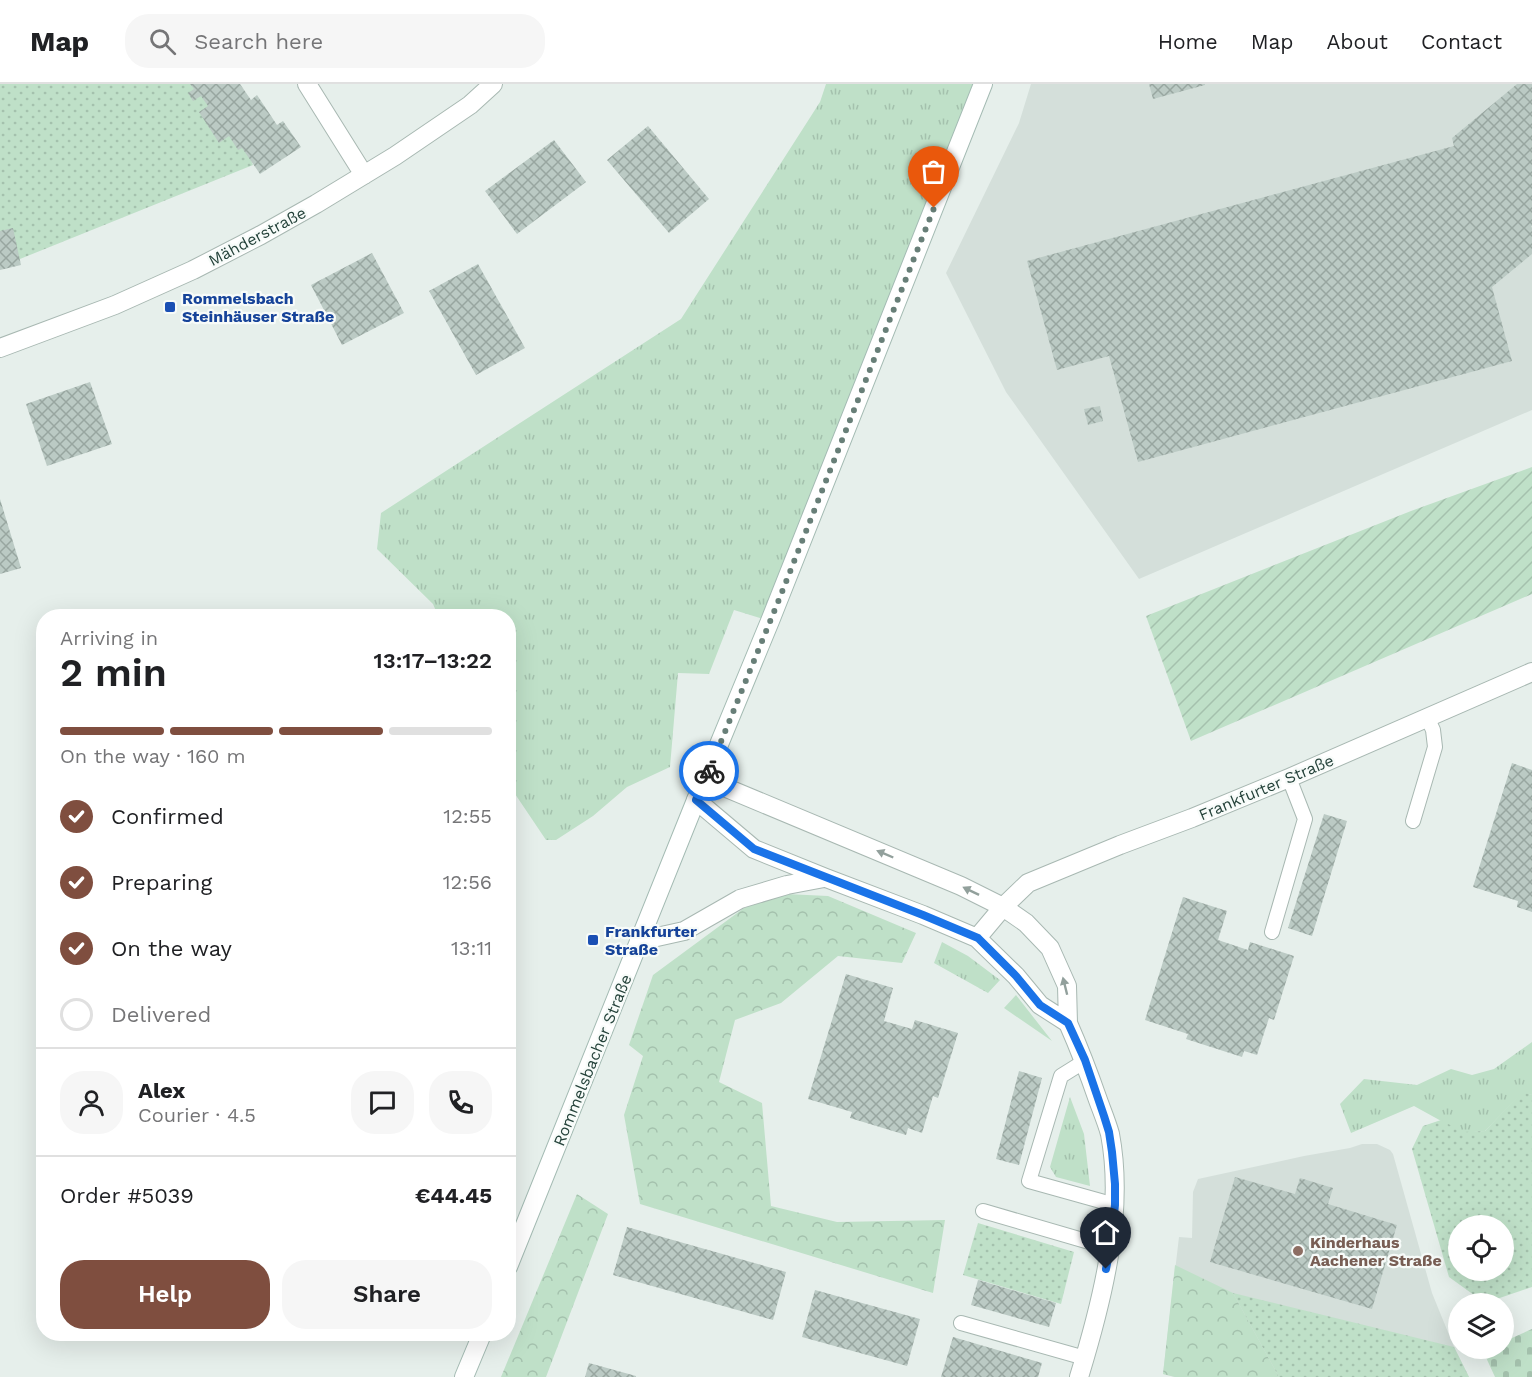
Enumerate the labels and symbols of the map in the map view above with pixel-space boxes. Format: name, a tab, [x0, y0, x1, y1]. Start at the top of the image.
pin	[908, 146, 959, 208]
street label: Mähderstraße	[205, 203, 309, 270]
place label: Rommelsbach Steinhäuser Straße	[182, 289, 334, 326]
marker: Rommelsbach Steinhäuser Straße	[163, 300, 177, 314]
courier	[679, 741, 739, 801]
street label: Frankfurter Straße	[1196, 750, 1336, 824]
one-way arrow	[876, 849, 894, 858]
one-way arrow	[963, 887, 980, 896]
place label: Frankfurter Straße	[605, 922, 697, 959]
marker: Frankfurter Straße	[586, 933, 600, 947]
street label: Rommelsbacher Straße	[549, 972, 636, 1149]
one-way arrow	[1059, 977, 1069, 995]
pin	[1080, 1207, 1131, 1269]
place label: Kinderhaus Aachener Straße	[1310, 1233, 1442, 1270]
marker: Kinderhaus Aachener Straße	[1291, 1244, 1305, 1258]

